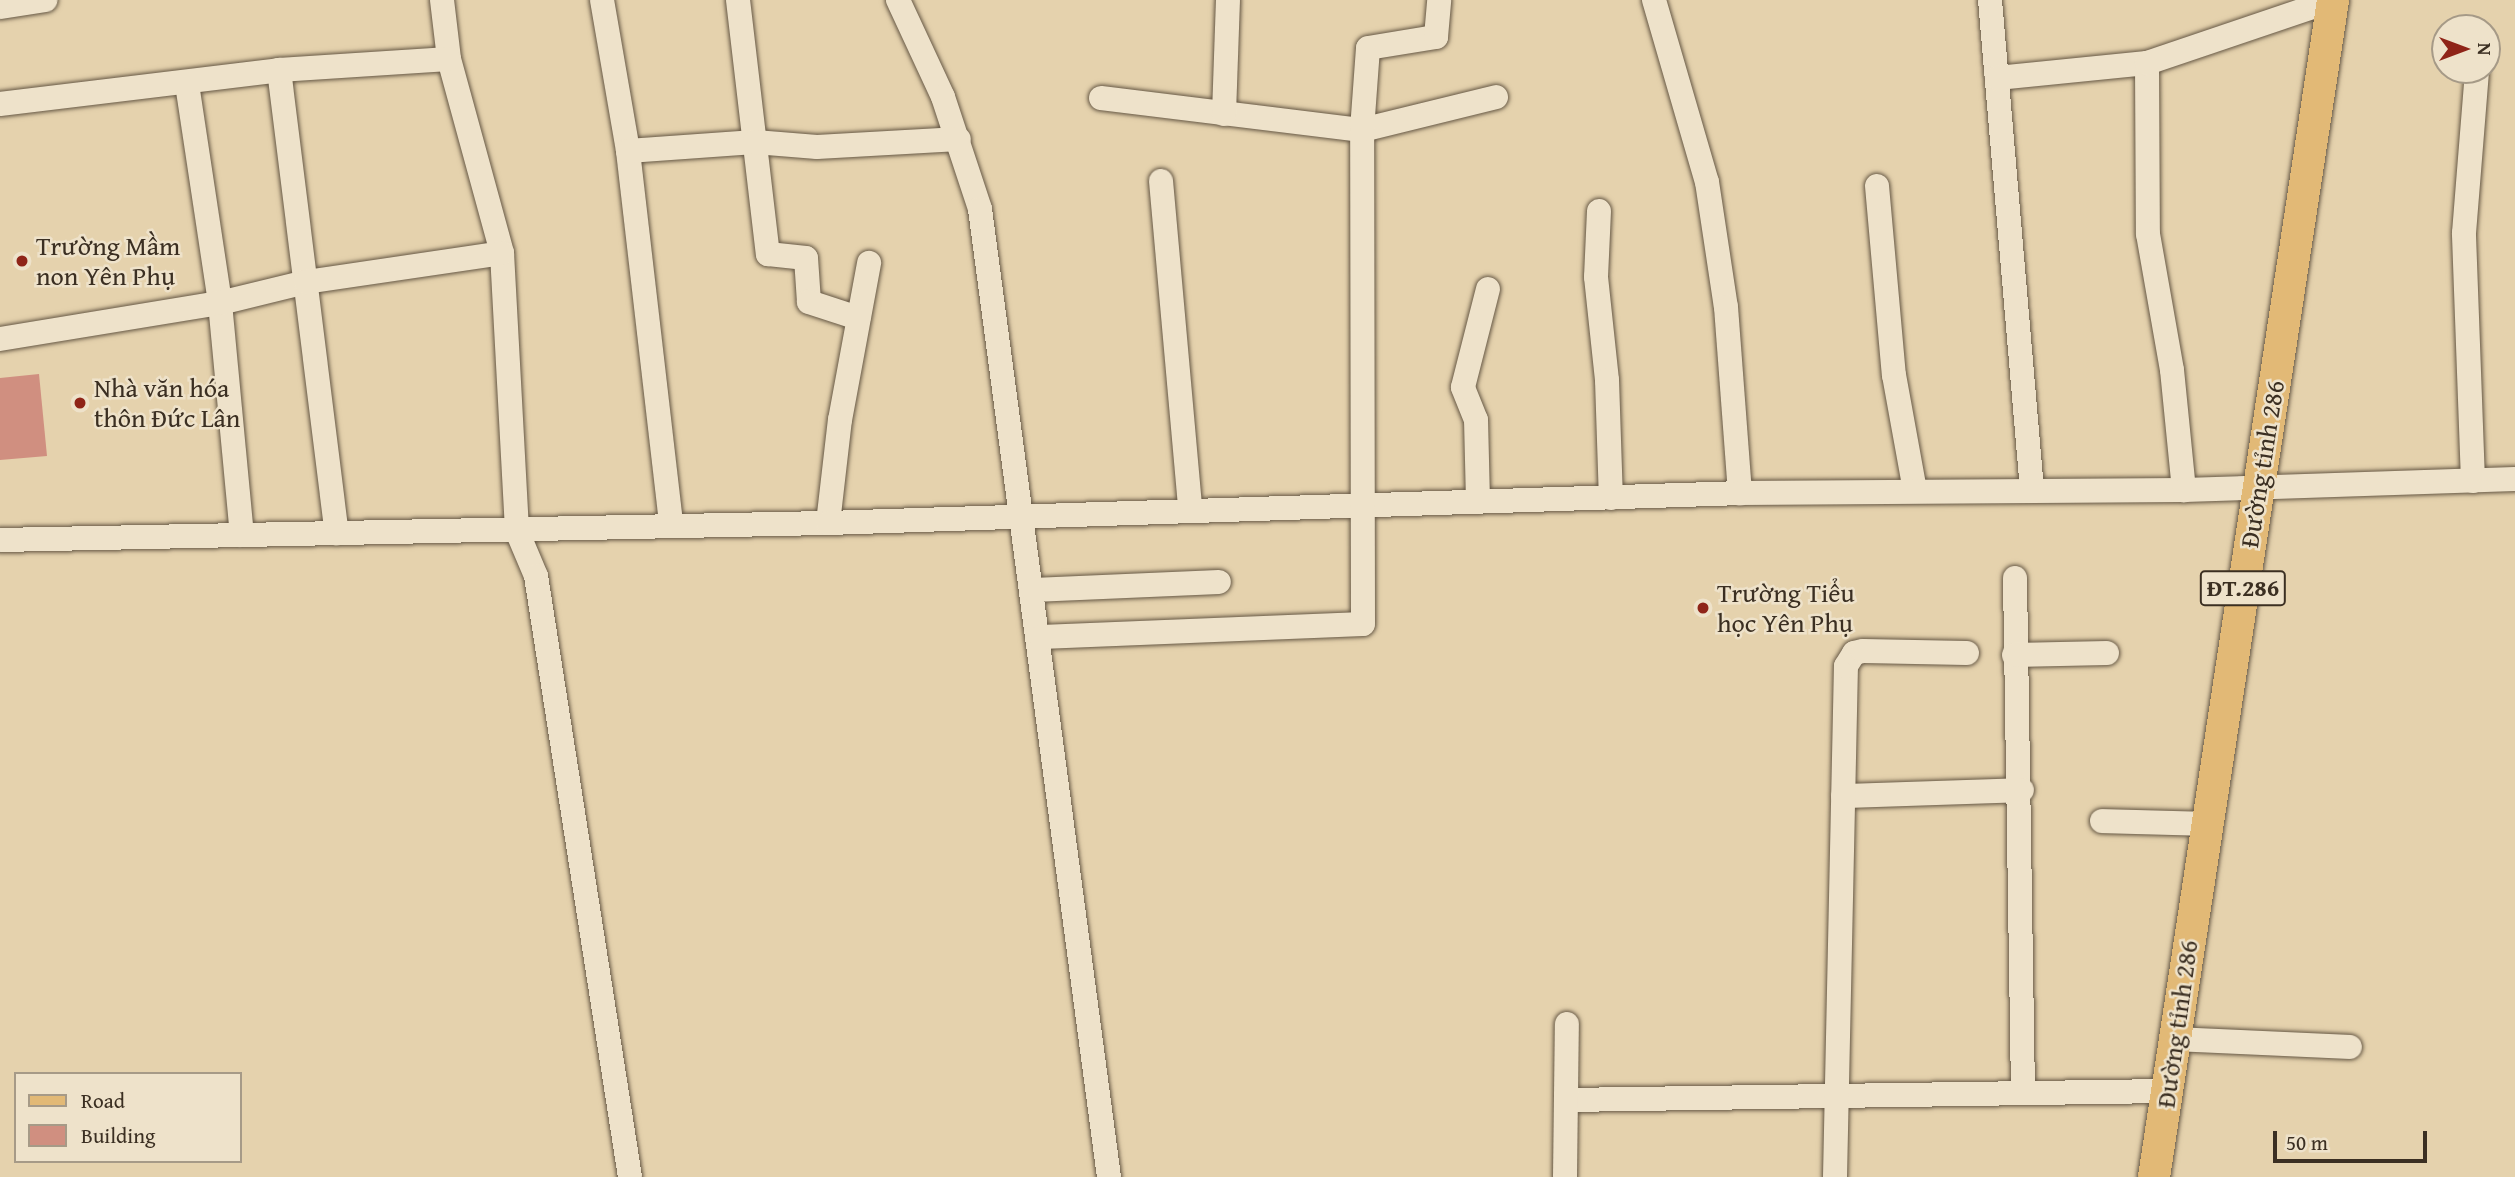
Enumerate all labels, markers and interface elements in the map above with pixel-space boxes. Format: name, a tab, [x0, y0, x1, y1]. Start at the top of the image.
north arrow	[2431, 14, 2501, 84]
text: N	[2471, 43, 2499, 55]
place label: Trường Mầm non Yên Phụ	[36, 230, 180, 292]
marker: Trường Mầm non Yên Phụ	[14, 253, 30, 269]
place label: Nhà văn hóa thôn Đức Lân	[94, 372, 240, 434]
street label: Đường tỉnh 286	[2233, 378, 2291, 550]
marker: Nhà văn hóa thôn Đức Lân	[72, 395, 88, 411]
road number: ĐT.286	[2199, 568, 2287, 608]
place label: Trường Tiểu học Yên Phụ	[1717, 577, 1855, 638]
marker: Trường Tiểu học Yên Phụ	[1695, 600, 1711, 616]
street label: Đường tỉnh 286	[2150, 938, 2204, 1110]
legend	[14, 1072, 242, 1163]
text: Road	[81, 1085, 125, 1116]
scale bar	[2277, 1118, 2431, 1162]
text: Building	[81, 1120, 155, 1151]
text: 50 m	[2286, 1127, 2328, 1158]

